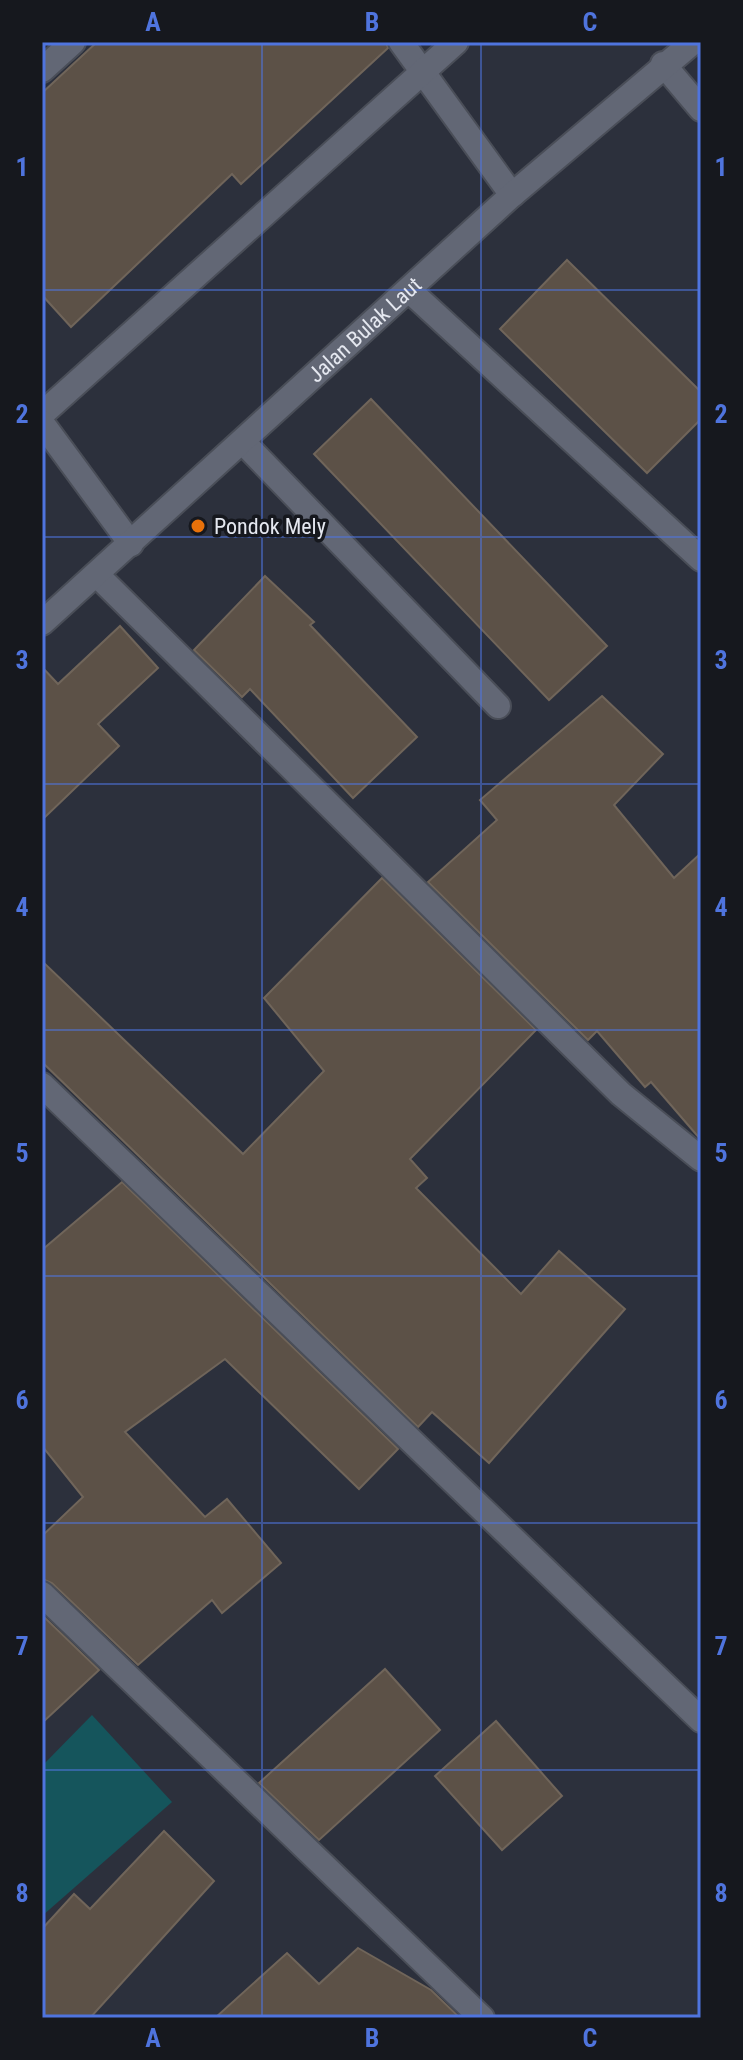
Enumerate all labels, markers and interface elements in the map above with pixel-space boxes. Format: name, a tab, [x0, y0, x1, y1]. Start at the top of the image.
text: A	[145, 7, 161, 37]
text: B	[365, 7, 379, 37]
text: C	[583, 7, 598, 37]
text: 1	[15, 152, 29, 182]
text: 1	[714, 152, 728, 182]
street label: Jalan Bulak Laut	[303, 272, 426, 388]
text: 2	[15, 399, 29, 429]
text: 2	[714, 399, 728, 429]
place label: Pondok Mely	[214, 514, 326, 539]
marker: Pondok Mely	[189, 517, 207, 535]
text: 3	[15, 645, 29, 675]
text: 3	[714, 645, 728, 675]
text: 4	[15, 892, 29, 922]
text: 4	[714, 892, 728, 922]
text: 5	[15, 1138, 29, 1168]
text: 5	[714, 1138, 728, 1168]
text: 6	[15, 1385, 29, 1415]
text: 6	[714, 1385, 728, 1415]
text: 7	[15, 1631, 29, 1661]
text: 7	[714, 1631, 728, 1661]
text: 8	[15, 1878, 29, 1908]
text: 8	[714, 1878, 728, 1908]
text: A	[145, 2023, 161, 2053]
text: B	[365, 2023, 379, 2053]
text: C	[583, 2023, 598, 2053]

